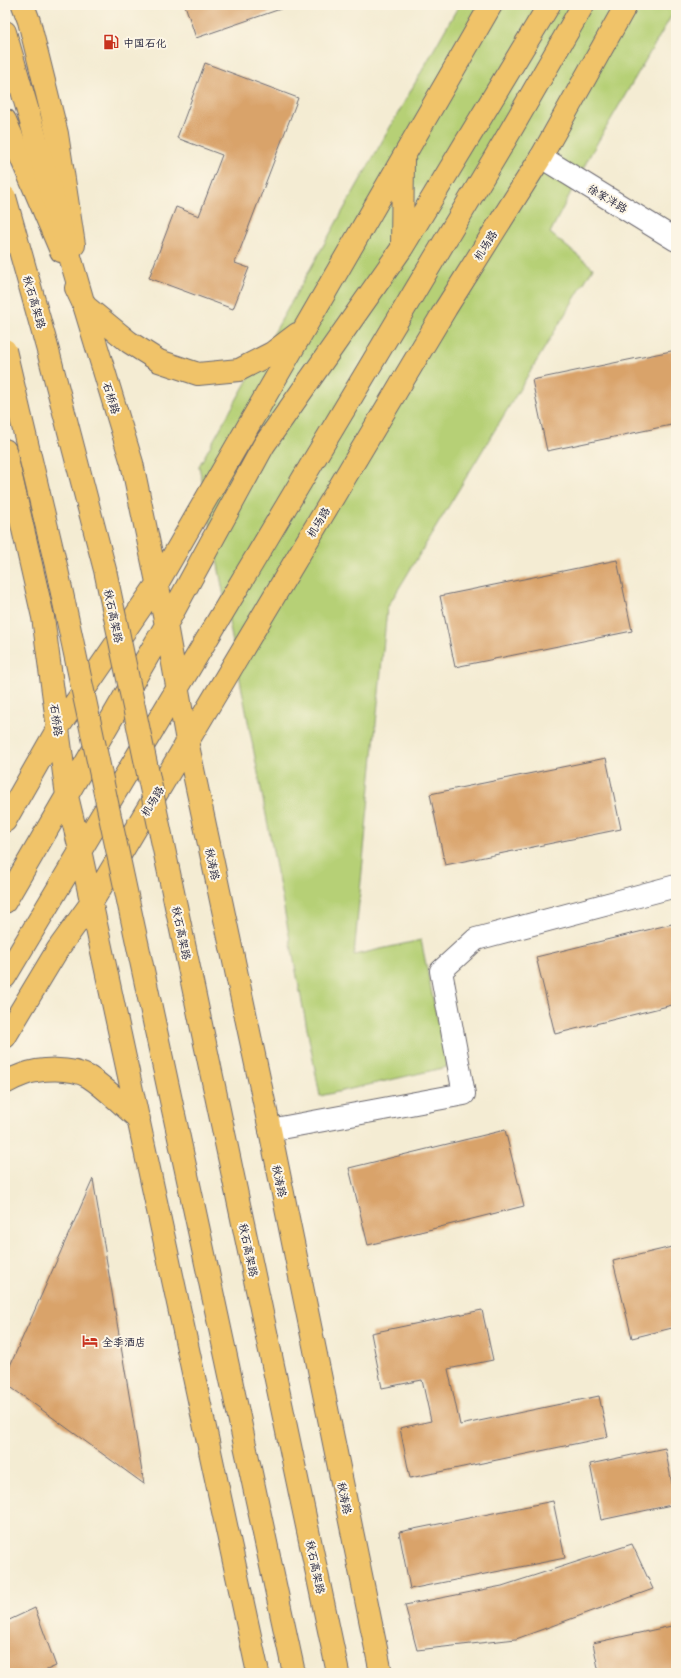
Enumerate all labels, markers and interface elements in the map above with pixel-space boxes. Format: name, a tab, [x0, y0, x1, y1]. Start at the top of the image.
fuel station icon: 中国石化	[102, 33, 120, 51]
place label: 中国石化	[123, 34, 167, 51]
street label: 徐家洋路	[585, 179, 631, 217]
street label: 机场路	[469, 227, 501, 263]
street label: 秋石高架路	[19, 273, 51, 331]
street label: 石桥路	[99, 380, 125, 416]
street label: 机场路	[302, 503, 334, 541]
street label: 秋石高架路	[100, 587, 128, 645]
street label: 石桥路	[46, 702, 68, 738]
street label: 机场路	[136, 782, 168, 820]
street label: 秋涛路	[201, 846, 225, 882]
street label: 秋石高架路	[168, 904, 196, 962]
street label: 秋涛路	[268, 1163, 292, 1199]
street label: 秋石高架路	[235, 1221, 263, 1279]
hotel icon: 全季酒店	[81, 1332, 99, 1350]
place label: 全季酒店	[102, 1333, 146, 1350]
street label: 秋涛路	[333, 1480, 357, 1516]
street label: 秋石高架路	[302, 1538, 330, 1596]

